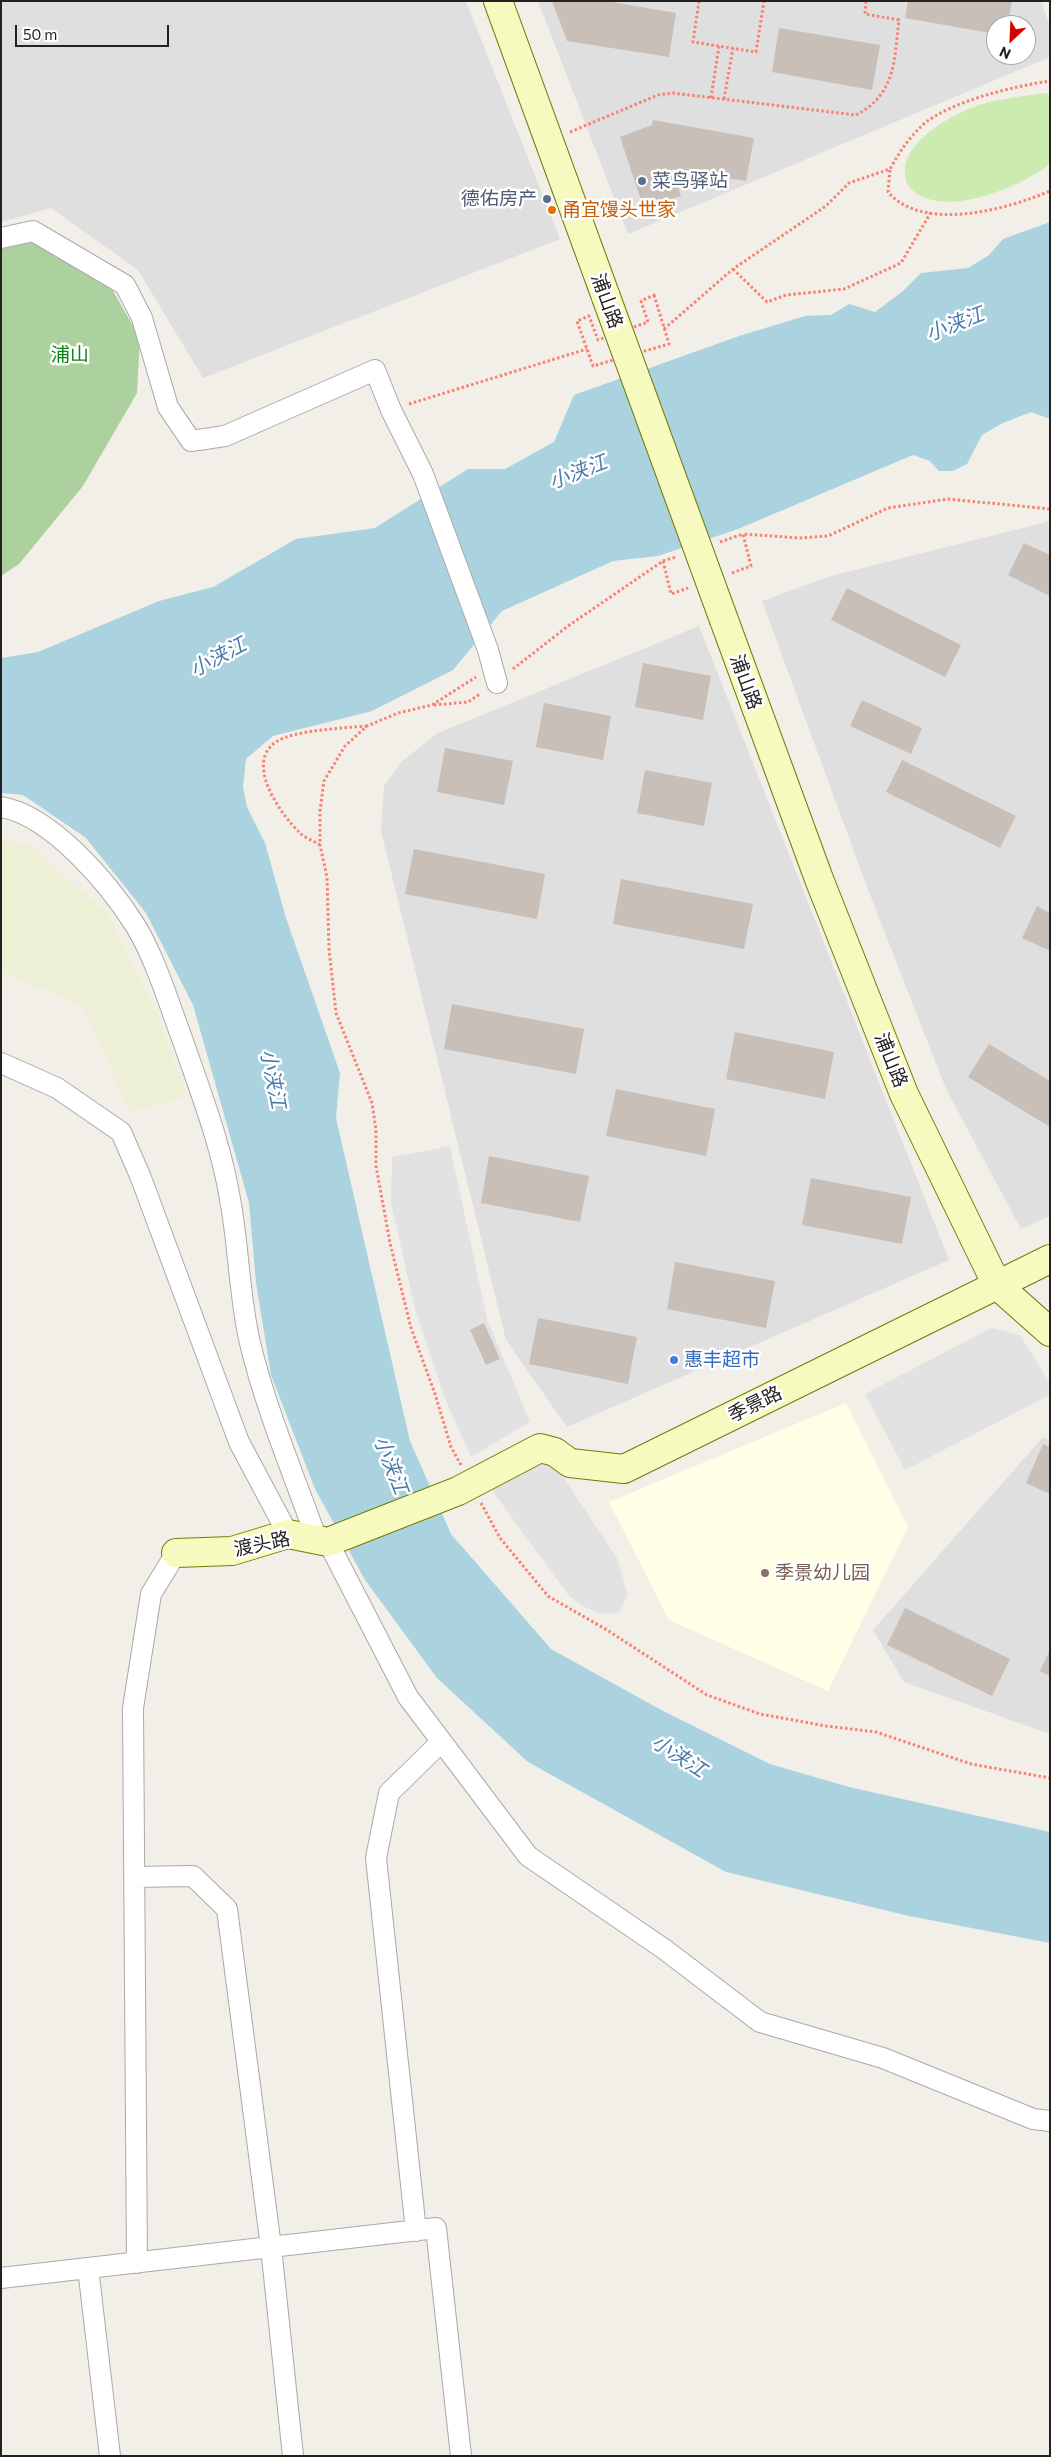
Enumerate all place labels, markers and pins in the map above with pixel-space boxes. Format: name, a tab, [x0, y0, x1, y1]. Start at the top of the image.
place label: 菜鸟驿站	[652, 170, 728, 192]
marker: 菜鸟驿站	[636, 175, 648, 187]
place label: 德佑房产	[461, 188, 537, 210]
marker: 德佑房产	[541, 193, 553, 205]
place label: 甬宜馒头世家	[562, 199, 676, 221]
marker: 甬宜馒头世家	[546, 204, 558, 216]
place label: 惠丰超市	[684, 1349, 760, 1371]
marker: 惠丰超市	[668, 1354, 680, 1366]
place label: 季景幼儿园	[775, 1562, 870, 1584]
marker: 季景幼儿园	[759, 1567, 771, 1579]

